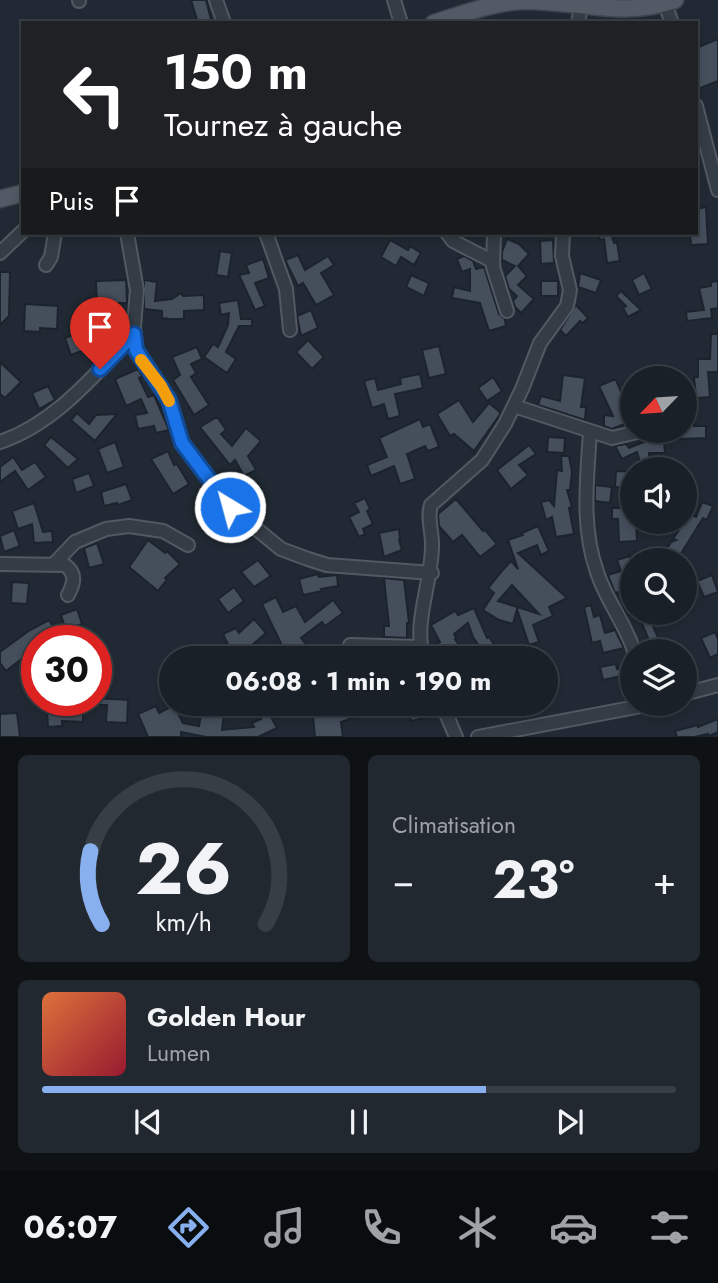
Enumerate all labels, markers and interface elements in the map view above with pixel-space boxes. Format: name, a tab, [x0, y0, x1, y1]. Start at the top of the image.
text: 150 m	[164, 37, 308, 107]
icon: left	[49, 49, 140, 140]
text: Tournez à gauche	[164, 102, 402, 148]
text: Puis	[49, 182, 94, 220]
icon: arrive	[108, 182, 146, 220]
pin	[70, 297, 130, 369]
icon: arrive	[81, 308, 119, 346]
north arrow	[620, 366, 696, 443]
map controls	[620, 366, 697, 716]
button: sound	[620, 457, 697, 534]
position arrow	[193, 470, 267, 544]
button: search	[620, 548, 697, 625]
speed limit sign: 30	[21, 625, 112, 716]
button: layers	[620, 639, 697, 716]
text: 06:08 · 1 min · 190 m	[226, 662, 491, 700]
text: Climatisation	[392, 808, 516, 842]
text: 26	[136, 817, 232, 922]
text: 23°	[493, 842, 574, 918]
text: −	[392, 853, 414, 908]
text: +	[653, 853, 676, 908]
text: km/h	[156, 904, 212, 940]
text: Golden Hour	[147, 998, 306, 1036]
text: Lumen	[147, 1036, 211, 1070]
icon: previous	[129, 1103, 167, 1141]
icon: pause	[340, 1103, 378, 1141]
icon: next	[551, 1103, 589, 1141]
icon: directions	[164, 1203, 213, 1252]
icon: music	[260, 1203, 309, 1252]
icon: phone	[357, 1203, 406, 1252]
icon: climate	[453, 1203, 502, 1252]
icon: car	[549, 1203, 598, 1252]
icon: filters	[645, 1203, 694, 1252]
text: 06:07	[24, 1204, 117, 1250]

